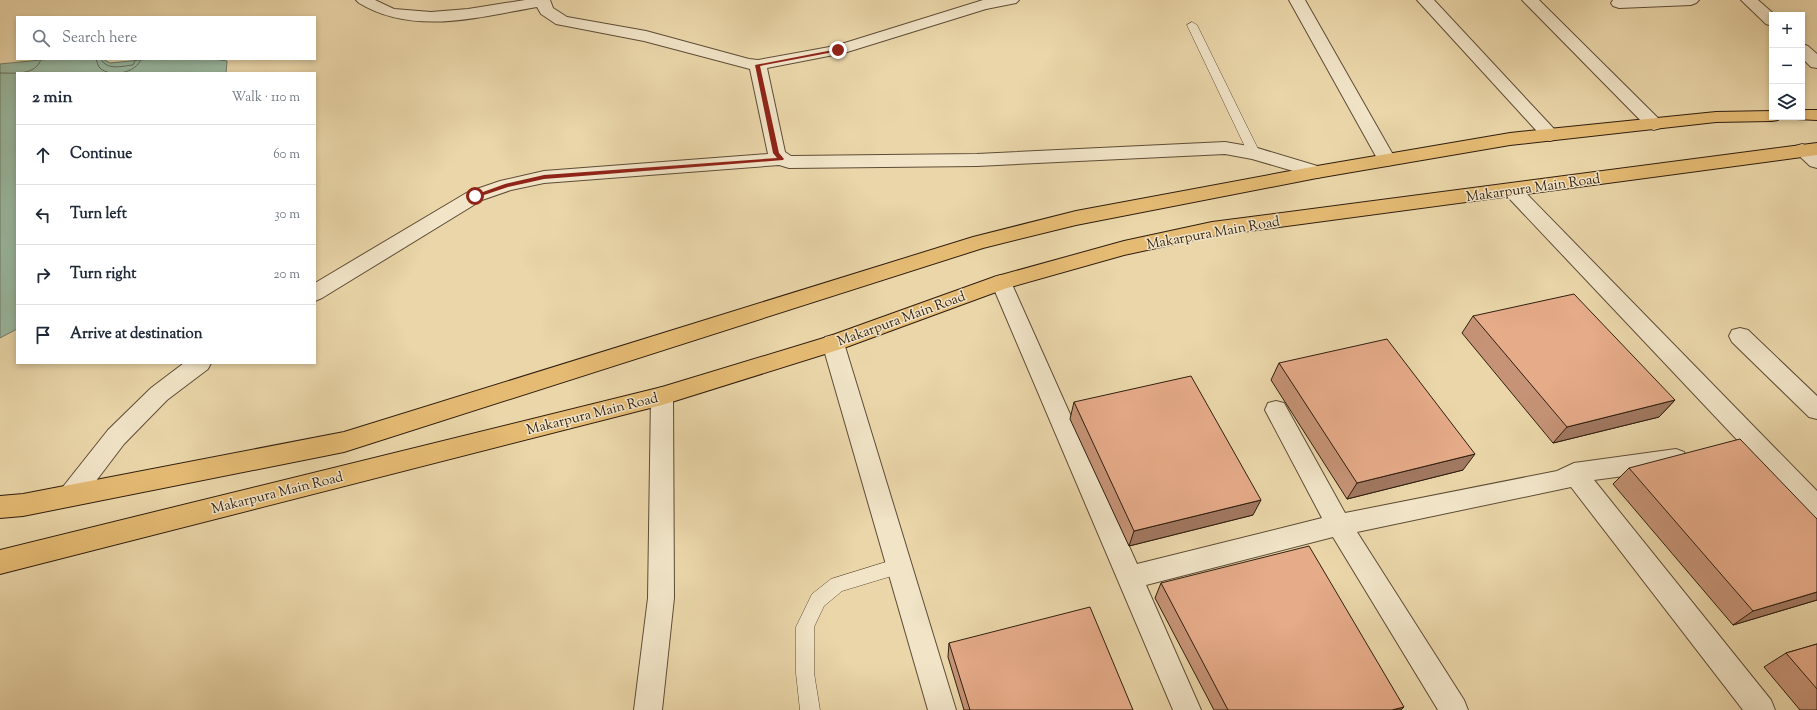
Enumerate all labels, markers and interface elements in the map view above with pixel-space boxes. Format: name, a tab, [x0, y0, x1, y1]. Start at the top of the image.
map controls	[1769, 12, 1805, 120]
button: +	[1769, 12, 1805, 48]
search box	[16, 16, 316, 60]
icon: search	[30, 27, 52, 49]
text: Search here	[62, 28, 137, 49]
route end	[829, 41, 847, 59]
button: −	[1769, 48, 1805, 84]
button: layers	[1769, 84, 1805, 120]
text: 2 min	[32, 86, 73, 110]
text: Walk · 110 m	[232, 89, 300, 107]
icon: ahead	[32, 144, 54, 166]
text: Continue	[70, 144, 132, 165]
text: 60 m	[273, 146, 300, 164]
street label: Makarpura Main Road	[1465, 170, 1602, 208]
route start	[466, 187, 484, 205]
icon: left	[32, 204, 54, 226]
text: Turn left	[70, 204, 127, 225]
text: 30 m	[274, 206, 300, 224]
street label: Makarpura Main Road	[1145, 212, 1282, 256]
icon: right	[32, 264, 54, 286]
text: Turn right	[70, 264, 136, 285]
text: 20 m	[274, 266, 300, 284]
street label: Makarpura Main Road	[835, 287, 969, 352]
icon: arrive	[32, 324, 54, 346]
text: Arrive at destination	[70, 324, 203, 345]
street label: Makarpura Main Road	[525, 389, 660, 441]
street label: Makarpura Main Road	[210, 468, 345, 520]

